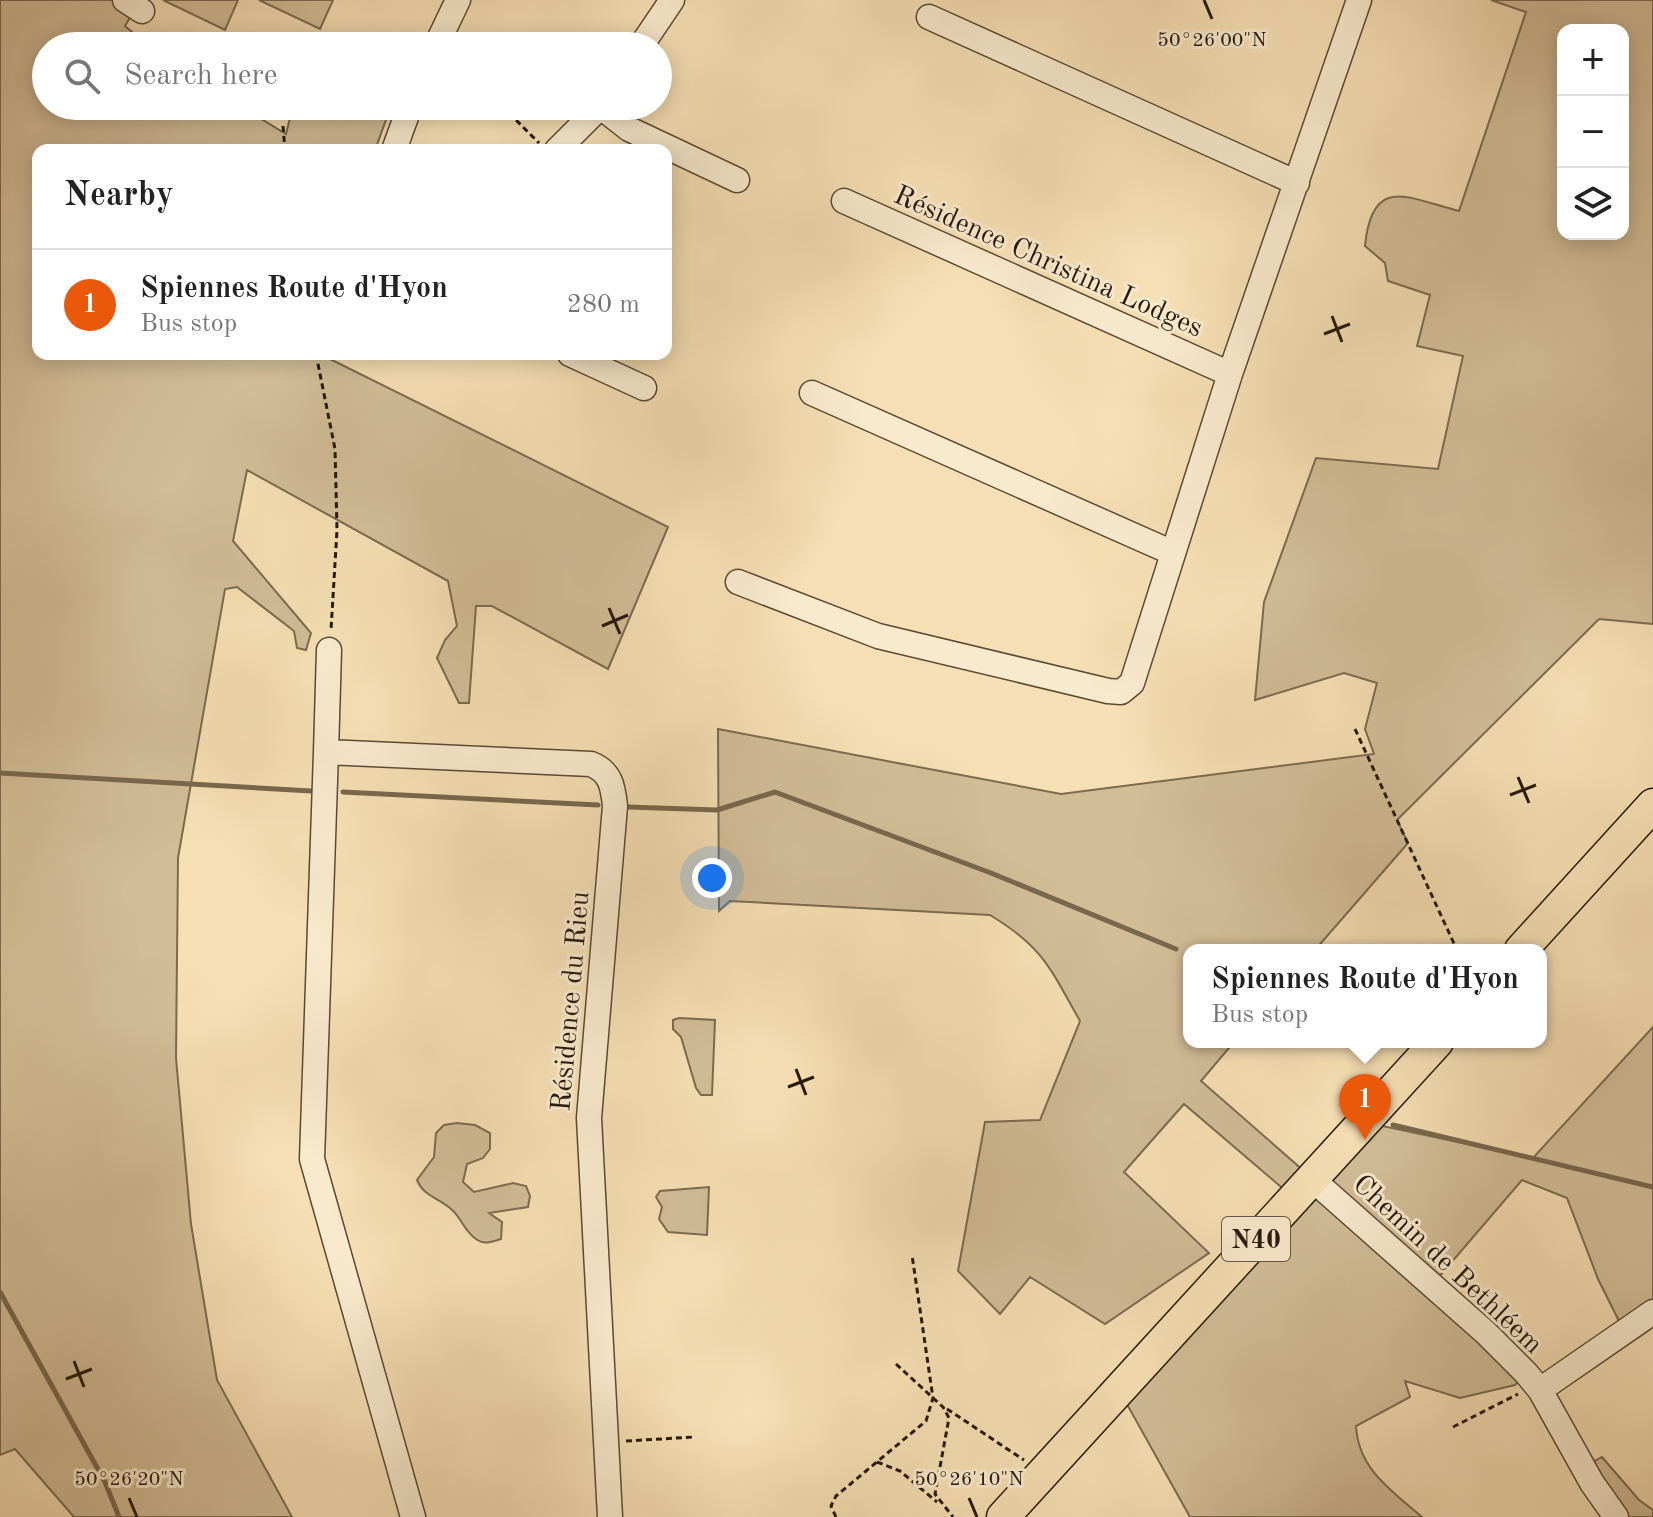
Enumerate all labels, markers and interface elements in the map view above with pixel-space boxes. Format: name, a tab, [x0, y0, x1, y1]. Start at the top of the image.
map controls	[1557, 24, 1629, 240]
button: +	[1557, 24, 1629, 96]
text: 50°26'00"N	[1157, 31, 1267, 51]
search box	[32, 32, 672, 120]
icon: search	[60, 54, 104, 98]
text: Search here	[124, 61, 278, 91]
button: −	[1557, 96, 1629, 168]
button: layers	[1557, 168, 1629, 240]
text: Nearby	[64, 179, 174, 213]
street label: Résidence Christina Lodges	[889, 182, 1206, 344]
text: Spiennes Route d'Hyon	[140, 274, 448, 304]
text: 1	[82, 292, 98, 318]
text: 280 m	[567, 292, 640, 318]
text: Bus stop	[140, 311, 237, 337]
your location	[692, 858, 732, 898]
street label: Résidence du Rieu	[548, 890, 596, 1113]
popup	[1183, 944, 1547, 1048]
text: Spiennes Route d'Hyon	[1211, 965, 1519, 995]
text: Bus stop	[1211, 1002, 1308, 1028]
pin: 1	[1339, 1074, 1391, 1140]
street label: Chemin de Bethléem	[1347, 1170, 1547, 1360]
road number: N40	[1222, 1217, 1290, 1261]
text: 50°26'20"N	[74, 1470, 184, 1490]
text: 50°26'10"N	[914, 1470, 1024, 1490]

